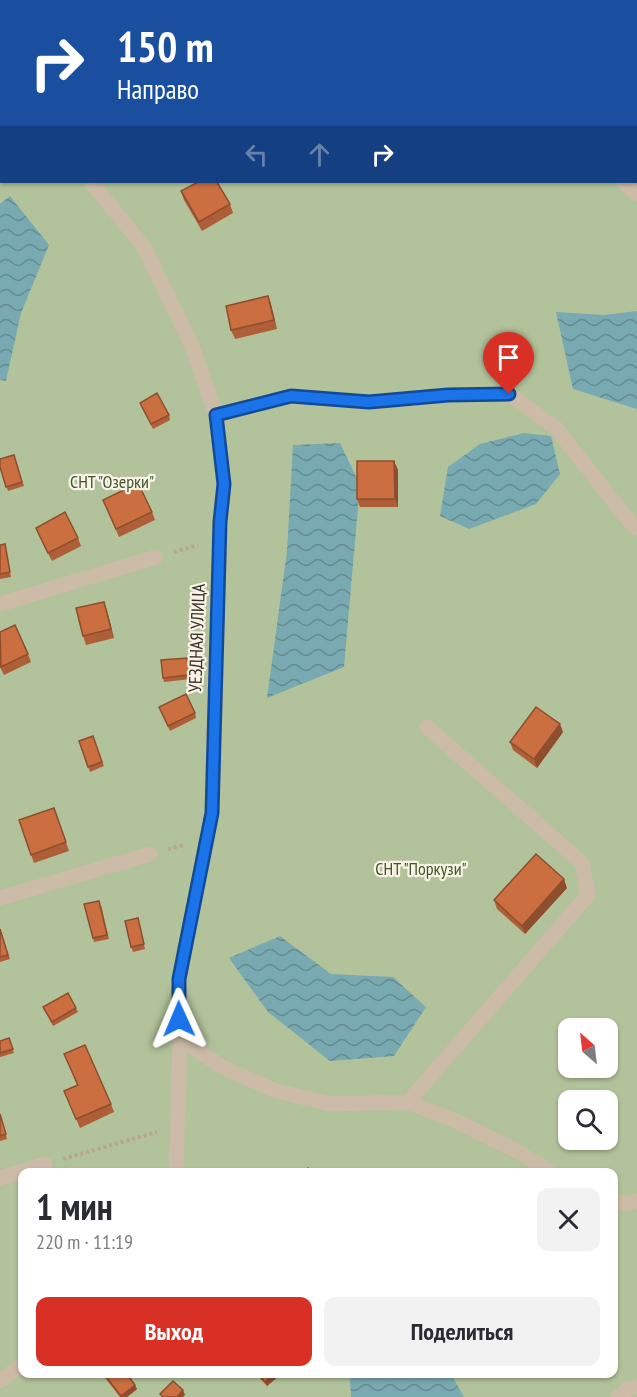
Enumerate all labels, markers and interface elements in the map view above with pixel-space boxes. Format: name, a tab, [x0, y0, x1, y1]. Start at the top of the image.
text: 150 m	[117, 19, 214, 74]
icon: right	[18, 24, 96, 102]
text: Направо	[117, 72, 199, 106]
icon: left	[240, 138, 273, 171]
icon: ahead	[303, 138, 336, 171]
icon: right	[366, 138, 399, 171]
pin	[483, 332, 534, 394]
icon: arrive	[492, 341, 525, 374]
park label: СНТ "Озерки"	[70, 470, 154, 493]
street label: УЕЗДНАЯ УЛИЦА	[183, 583, 210, 693]
park label: СНТ "Поркузи"	[375, 857, 467, 880]
position arrow	[147, 987, 211, 1051]
north arrow	[558, 1018, 618, 1078]
map controls	[558, 1018, 618, 1150]
button: search	[558, 1090, 618, 1150]
text: 1 мин	[36, 1183, 113, 1230]
button: close	[537, 1188, 600, 1251]
text: 220 m · 11:19	[36, 1229, 133, 1255]
button: Выход	[36, 1297, 312, 1366]
button: Поделиться	[324, 1297, 600, 1366]

